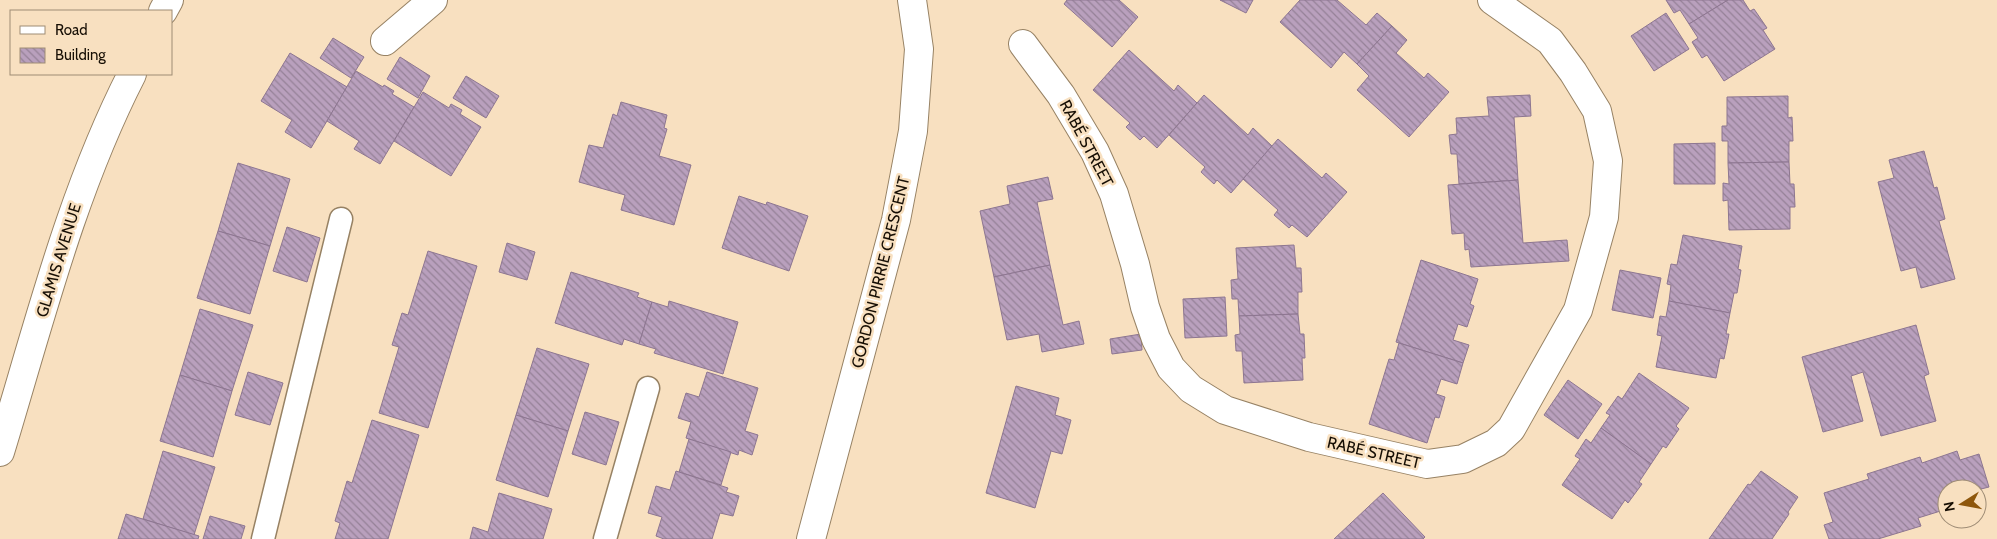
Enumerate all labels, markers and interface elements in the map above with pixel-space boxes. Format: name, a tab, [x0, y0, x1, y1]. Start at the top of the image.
legend	[10, 10, 172, 75]
text: Road	[55, 21, 88, 39]
text: Building	[55, 46, 106, 64]
street label: RABÉ STREET	[1056, 97, 1118, 190]
street label: GORDON PIRRIE CRESCENT	[847, 174, 914, 370]
street label: GLAMIS AVENUE	[32, 201, 85, 319]
street label: RABÉ STREET	[1325, 433, 1423, 473]
north arrow	[1937, 479, 1987, 529]
text: N	[1939, 500, 1959, 513]

